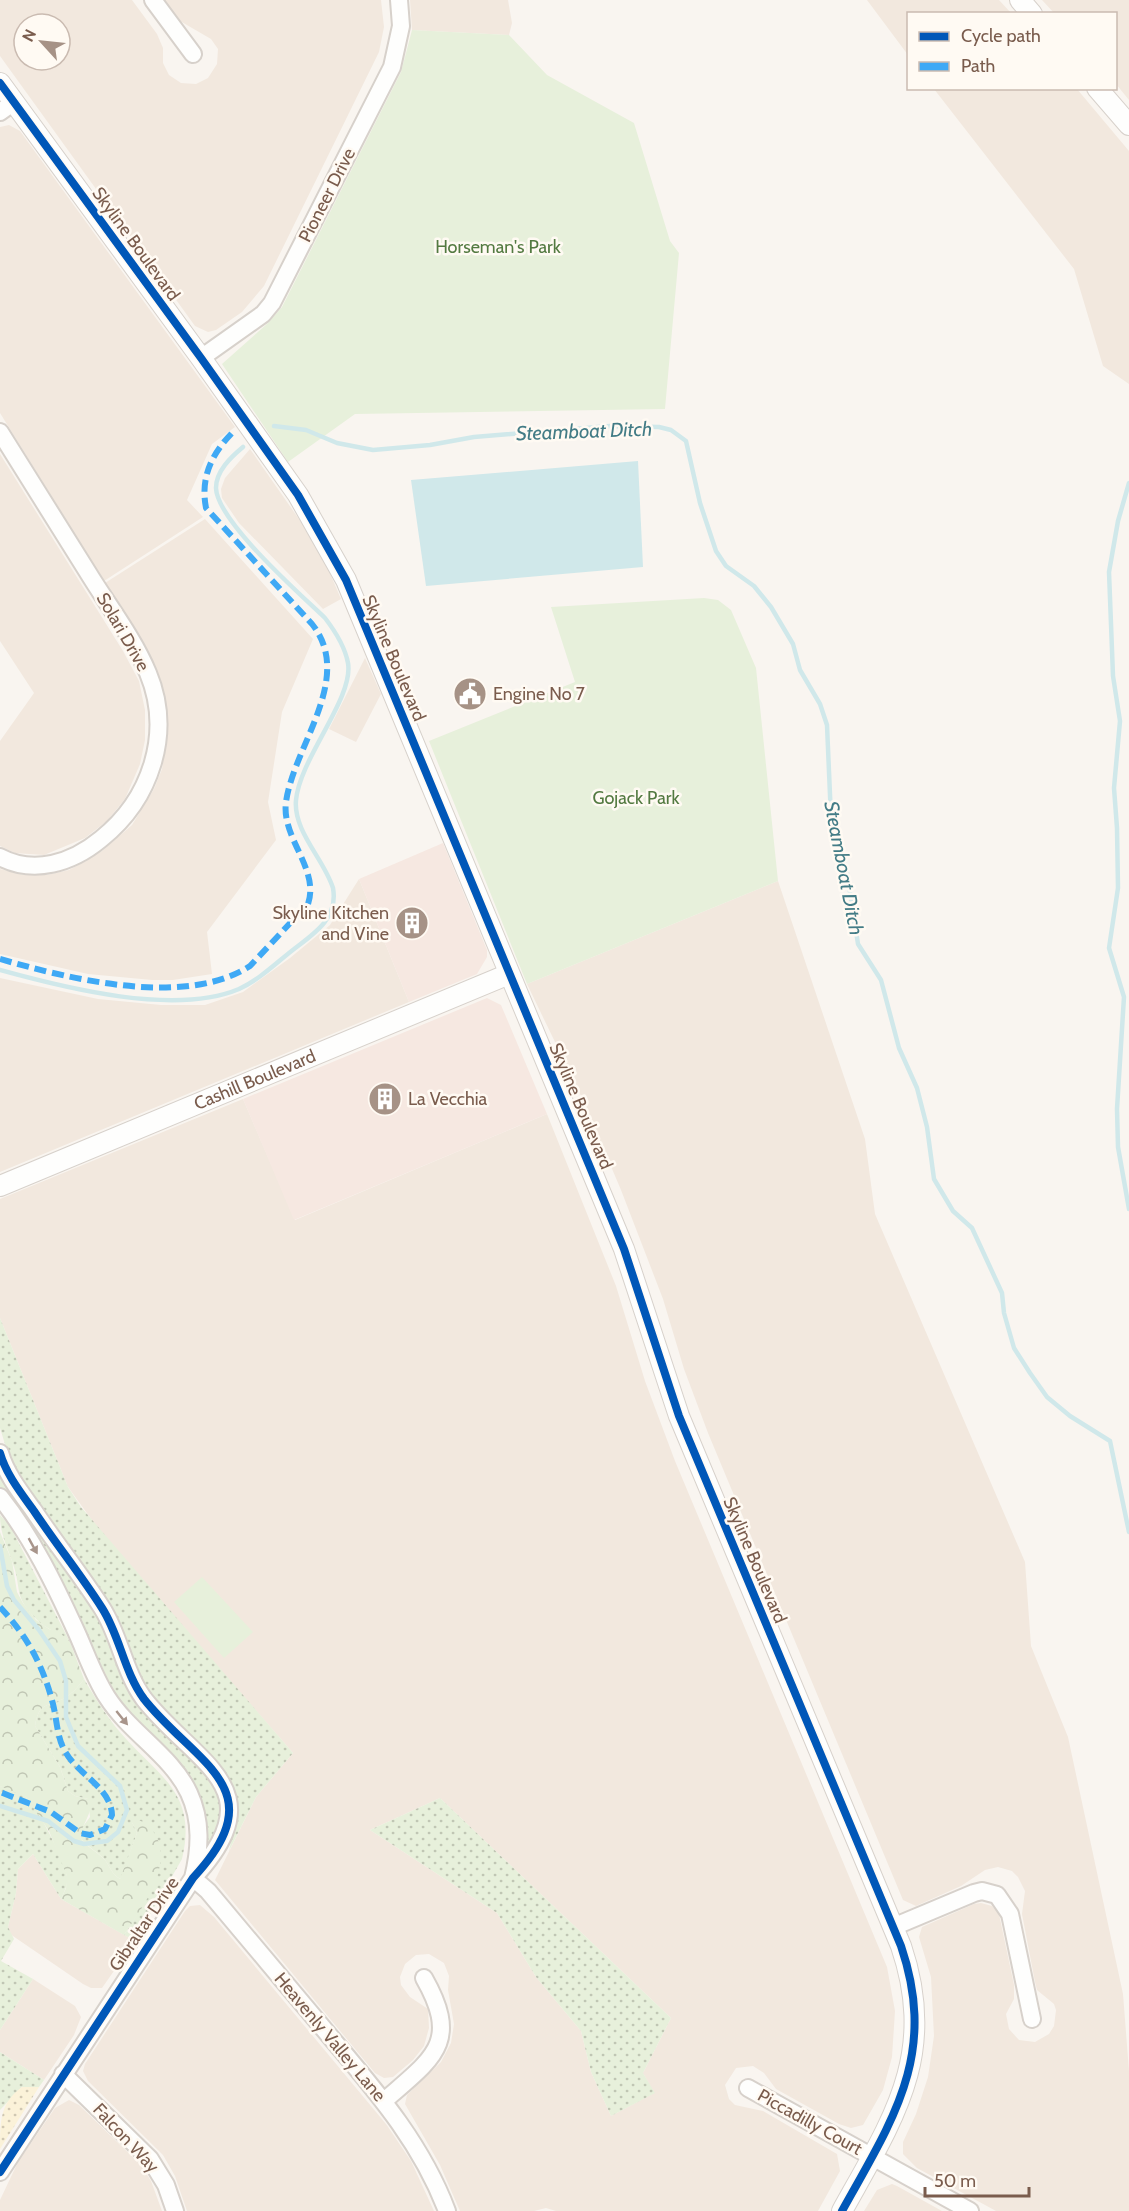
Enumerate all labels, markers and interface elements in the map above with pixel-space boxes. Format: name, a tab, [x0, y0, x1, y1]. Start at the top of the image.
north arrow	[12, 12, 72, 72]
legend	[907, 12, 1117, 90]
text: Cycle path	[961, 25, 1041, 47]
text: N	[18, 26, 40, 45]
text: Path	[961, 55, 995, 77]
street label: Pioneer Drive	[294, 144, 360, 246]
street label: Skyline Boulevard	[87, 183, 185, 305]
park label: Horseman's Park	[435, 236, 562, 258]
water label: Steamboat Ditch	[515, 417, 653, 445]
street label: Solari Drive	[92, 589, 154, 675]
street label: Skyline Boulevard	[357, 591, 431, 725]
public building icon: Engine No 7	[452, 676, 488, 712]
place label: Engine No 7	[493, 683, 585, 705]
park label: Gojack Park	[592, 787, 680, 809]
water label: Steamboat Ditch	[819, 799, 869, 937]
place label: Skyline Kitchen and Vine	[272, 902, 389, 945]
building icon: Skyline Kitchen and Vine	[394, 905, 430, 941]
street label: Skyline Boulevard	[544, 1039, 618, 1173]
street label: Cashill Boulevard	[191, 1045, 319, 1115]
building icon: La Vecchia	[367, 1081, 403, 1117]
place label: La Vecchia	[408, 1088, 488, 1110]
street label: Skyline Boulevard	[718, 1493, 792, 1627]
one-way arrow	[28, 1537, 38, 1554]
one-way arrow	[116, 1710, 129, 1726]
street label: Gibraltar Drive	[104, 1873, 184, 1975]
street label: Heavenly Valley Lane	[270, 1968, 390, 2106]
street label: Piccadilly Court	[754, 2084, 866, 2160]
street label: Falcon Way	[88, 2099, 164, 2177]
scale bar	[925, 2160, 1028, 2198]
text: 50 m	[934, 2170, 976, 2192]

